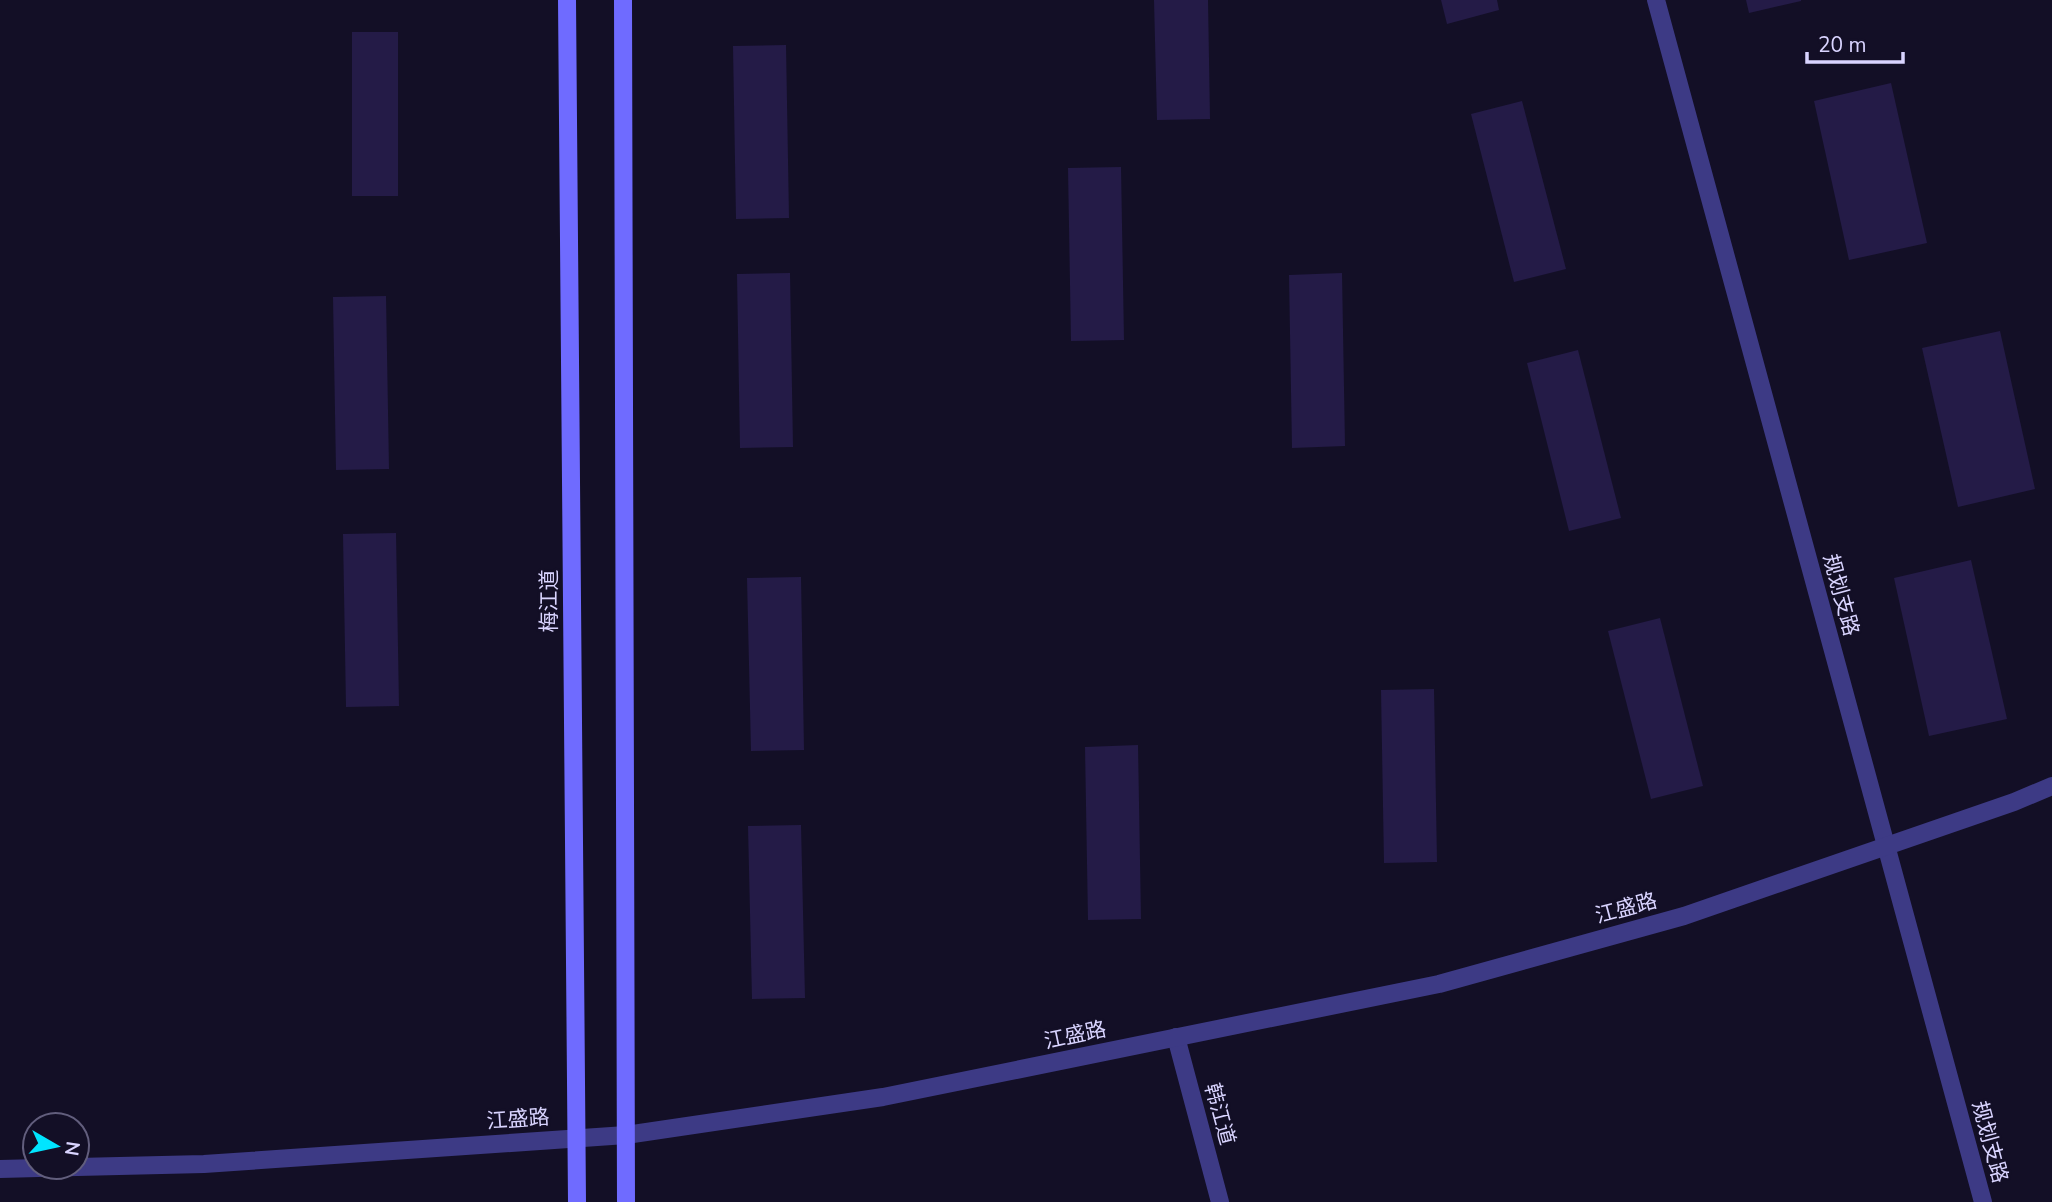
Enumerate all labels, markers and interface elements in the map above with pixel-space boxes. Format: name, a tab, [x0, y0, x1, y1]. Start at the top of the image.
scale bar	[1807, 21, 1903, 65]
text: 20 m	[1818, 31, 1867, 59]
street label: 规划支路	[1817, 551, 1865, 639]
street label: 梅江道	[535, 570, 563, 633]
street label: 江盛路	[1592, 886, 1660, 930]
street label: 江盛路	[1041, 1015, 1109, 1055]
street label: 韩江道	[1198, 1080, 1242, 1148]
street label: 规划支路	[1966, 1098, 2014, 1186]
street label: 江盛路	[486, 1103, 550, 1135]
north arrow	[21, 1111, 91, 1181]
text: N	[58, 1139, 86, 1158]

